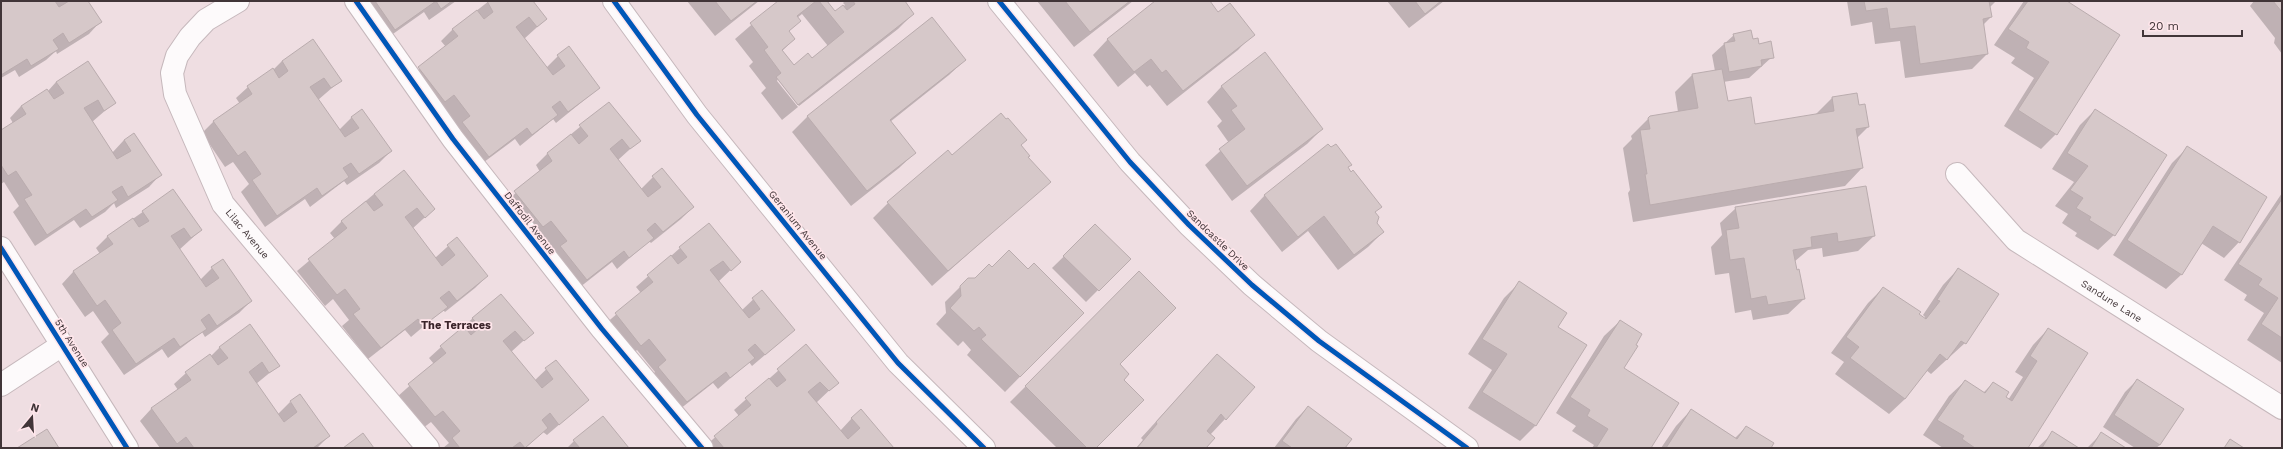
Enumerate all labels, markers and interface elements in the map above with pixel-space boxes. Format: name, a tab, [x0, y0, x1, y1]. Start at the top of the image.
scale bar	[2143, 12, 2242, 38]
text: 20 m	[2149, 19, 2179, 33]
street label: Geranium Avenue	[767, 188, 829, 262]
street label: Daffodil Avenue	[502, 189, 558, 257]
street label: Lilac Avenue	[224, 206, 272, 261]
street label: Sandcastle Drive	[1185, 207, 1252, 273]
street label: Sandune Lane	[2080, 277, 2145, 324]
street label: 5th Avenue	[53, 317, 91, 369]
district label: The Terraces	[421, 319, 491, 332]
north arrow	[12, 397, 52, 437]
text: N	[29, 401, 41, 415]

